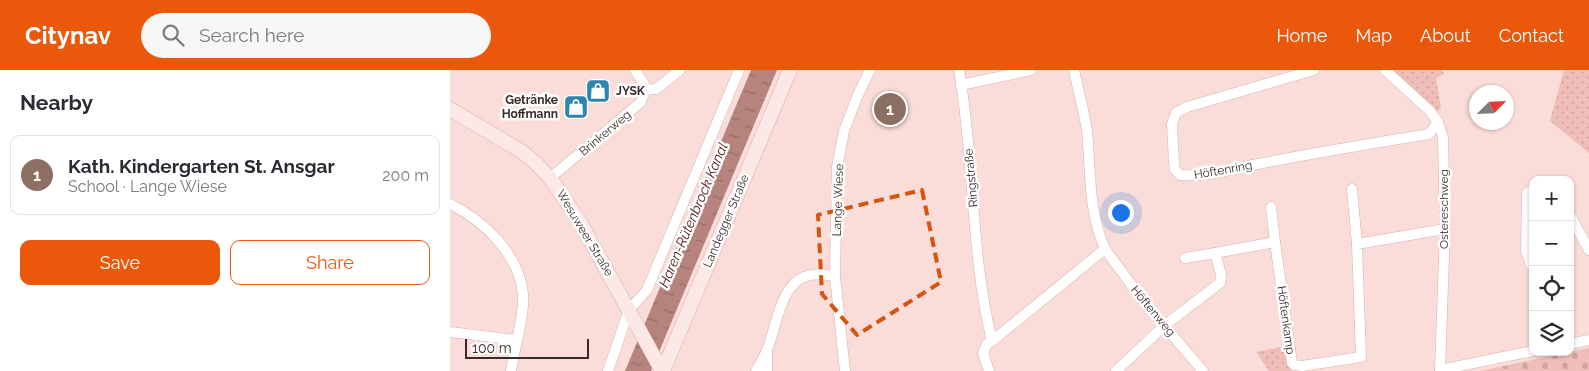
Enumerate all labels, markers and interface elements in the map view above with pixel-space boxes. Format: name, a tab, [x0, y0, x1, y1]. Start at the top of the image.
search box	[141, 13, 491, 58]
text: Citynav	[25, 21, 111, 50]
icon: search	[159, 21, 187, 49]
text: Search here	[199, 24, 304, 46]
text: Home	[1276, 25, 1327, 46]
text: Map	[1355, 25, 1392, 46]
text: About	[1420, 25, 1471, 46]
text: Contact	[1499, 25, 1564, 46]
shop icon: JYSK	[585, 78, 611, 104]
place label: JYSK	[616, 84, 646, 98]
north arrow	[1469, 85, 1514, 130]
text: Nearby	[20, 90, 93, 115]
pin: 1	[874, 90, 906, 128]
place label: Getränke Hoffmann	[502, 93, 558, 121]
shop icon: Getränke Hoffmann	[563, 94, 589, 120]
street label: Brinkerweg	[576, 107, 634, 159]
water label: Haren-Rütenbrock Kanal	[655, 140, 731, 290]
street label: Ringstraße	[961, 148, 981, 208]
text: Kath. Kindergarten St. Ansgar	[68, 155, 335, 177]
street label: Höftenring	[1193, 158, 1253, 182]
street label: Lange Wiese	[830, 163, 846, 237]
text: 1	[33, 166, 41, 185]
text: 200 m	[382, 166, 429, 185]
street label: Ostereschweg	[1437, 169, 1451, 249]
street label: Landegger Straße	[700, 172, 752, 270]
map controls	[1529, 176, 1574, 356]
button: +	[1529, 176, 1574, 221]
text: School · Lange Wiese	[68, 177, 227, 196]
street label: Wesuweer Straße	[554, 187, 616, 279]
your location	[1108, 200, 1134, 226]
button: −	[1529, 221, 1574, 266]
button: Save	[20, 240, 220, 285]
button: Share	[230, 240, 430, 285]
button: locate	[1529, 266, 1574, 311]
street label: Höftenweg	[1128, 283, 1178, 339]
street label: Höftenkamp	[1274, 285, 1298, 355]
button: layers	[1529, 311, 1574, 356]
scale bar	[465, 336, 589, 359]
text: 100 m	[472, 340, 512, 356]

